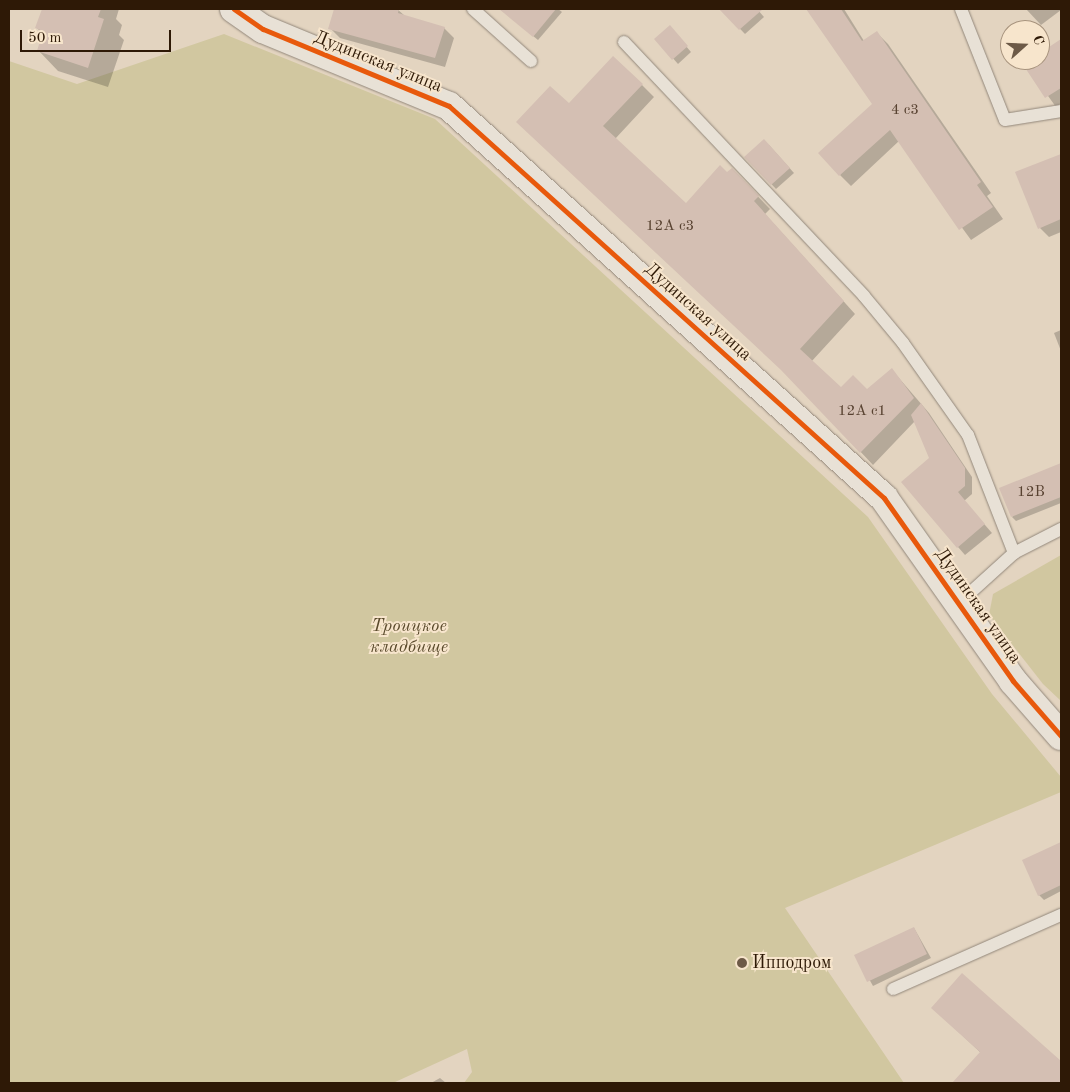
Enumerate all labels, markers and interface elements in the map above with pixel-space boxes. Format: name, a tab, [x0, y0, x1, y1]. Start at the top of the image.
scale bar	[22, 20, 174, 52]
north arrow	[1000, 20, 1050, 70]
street label: Дудинская улица	[311, 26, 445, 98]
text: 50 m	[28, 31, 62, 46]
text: С	[1030, 33, 1046, 47]
house number: 4 с3	[891, 102, 919, 120]
house number: 12А с3	[646, 218, 694, 236]
street label: Дудинская улица	[640, 258, 756, 366]
house number: 12А с1	[838, 403, 886, 421]
house number: 12В	[1017, 484, 1045, 502]
street label: Дудинская улица	[930, 544, 1026, 668]
park label: Троицкое кладбище	[370, 616, 448, 659]
place label: Ипподром	[752, 952, 831, 974]
marker: Ипподром	[736, 957, 748, 969]

